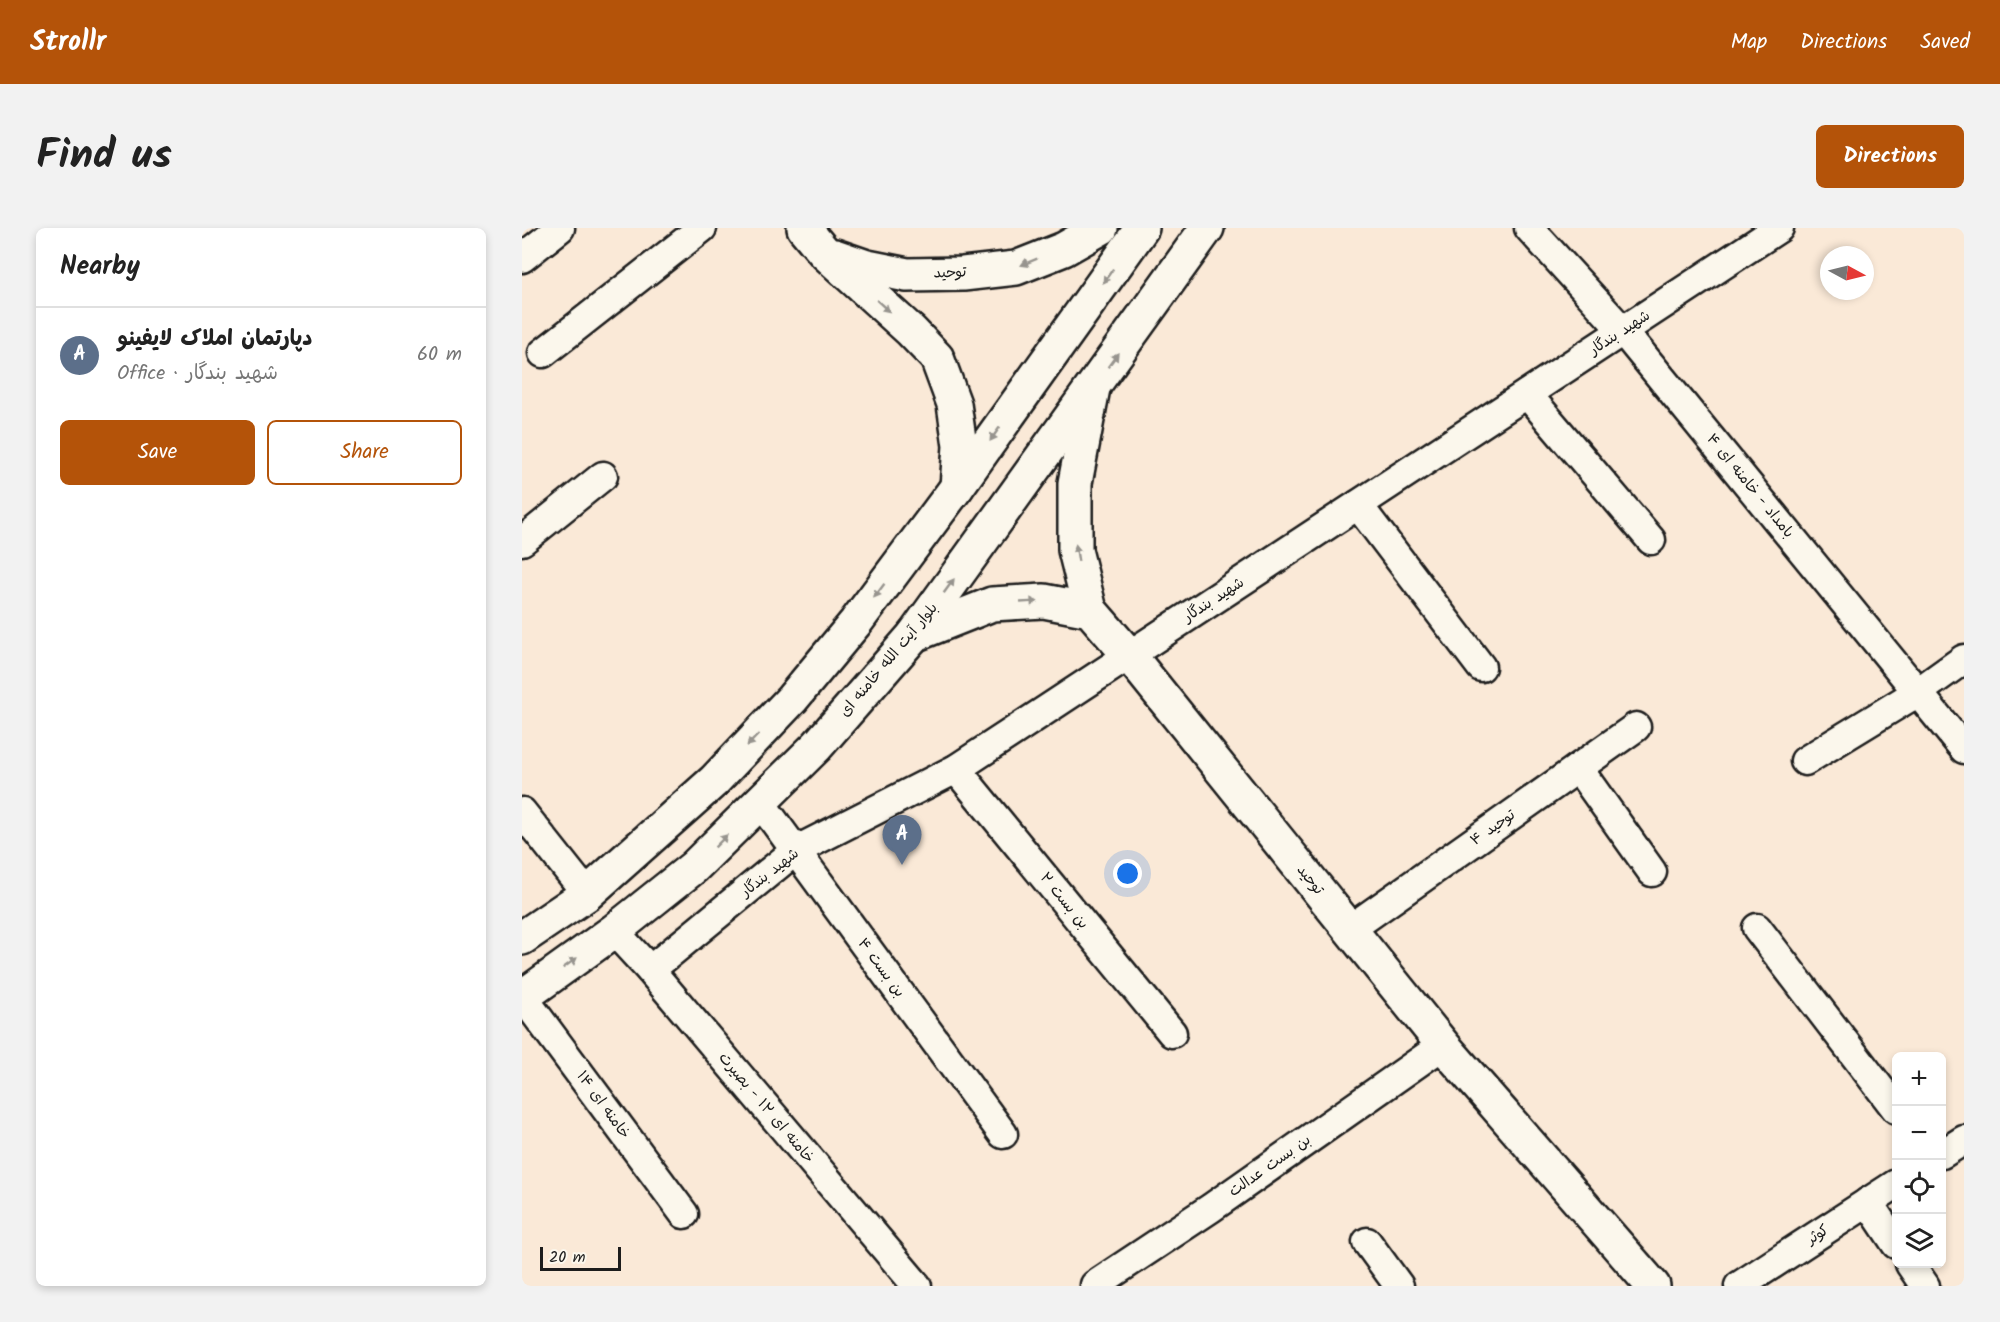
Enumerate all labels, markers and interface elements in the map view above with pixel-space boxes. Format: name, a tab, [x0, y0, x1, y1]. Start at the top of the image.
text: Strollr	[30, 20, 106, 65]
text: Map	[1731, 26, 1767, 59]
text: Directions	[1800, 26, 1887, 59]
text: Saved	[1920, 26, 1970, 59]
text: Find us	[36, 123, 172, 190]
button: Directions	[1816, 125, 1964, 188]
text: Nearby	[60, 246, 140, 288]
north arrow	[1820, 246, 1874, 300]
one-way arrow	[1020, 258, 1038, 268]
street label: توحید	[933, 260, 968, 286]
one-way arrow	[1102, 267, 1114, 283]
one-way arrow	[876, 299, 891, 313]
street label: شهید بندگار	[1584, 304, 1655, 362]
text: دپارتمان املاک لایفینو	[117, 322, 313, 357]
text: A	[73, 339, 86, 371]
text: 60 m	[417, 339, 462, 371]
one-way arrow	[1106, 353, 1118, 368]
text: Office · شهید بندگار	[117, 358, 278, 390]
button: Save	[60, 420, 255, 485]
button: Share	[267, 420, 462, 485]
one-way arrow	[989, 426, 1001, 442]
street label: بامداد - خامنه ای ۴	[1700, 428, 1800, 544]
one-way arrow	[1072, 543, 1081, 562]
street label: شهید بندگار	[1178, 571, 1249, 629]
one-way arrow	[943, 579, 955, 595]
one-way arrow	[873, 583, 885, 599]
street label: بلوار آیت الله خامنه ای	[834, 597, 944, 723]
one-way arrow	[1020, 597, 1039, 606]
one-way arrow	[746, 732, 760, 747]
street label: توحید ۴	[1465, 803, 1521, 852]
pin: A	[882, 816, 922, 865]
one-way arrow	[714, 833, 728, 848]
street label: شهید بندگار	[735, 842, 805, 904]
your location	[1113, 859, 1142, 888]
street label: توحید	[1290, 860, 1330, 901]
street label: بن بست ۲	[1033, 867, 1095, 935]
street label: بن بست ۴	[851, 933, 911, 1003]
one-way arrow	[561, 957, 577, 969]
street label: خامنه ای ۱۲ - بصیرت	[712, 1047, 820, 1169]
map controls	[1892, 1052, 1946, 1268]
button: +	[1892, 1052, 1946, 1106]
street label: خامنه ای ۱۴	[570, 1066, 636, 1144]
button: −	[1892, 1106, 1946, 1160]
street label: بن بست عدالت	[1224, 1129, 1316, 1203]
button: locate	[1892, 1160, 1946, 1214]
button: layers	[1892, 1214, 1946, 1268]
street label: کوثر	[1800, 1219, 1834, 1252]
scale bar	[540, 1244, 621, 1272]
text: 20 m	[549, 1245, 585, 1270]

